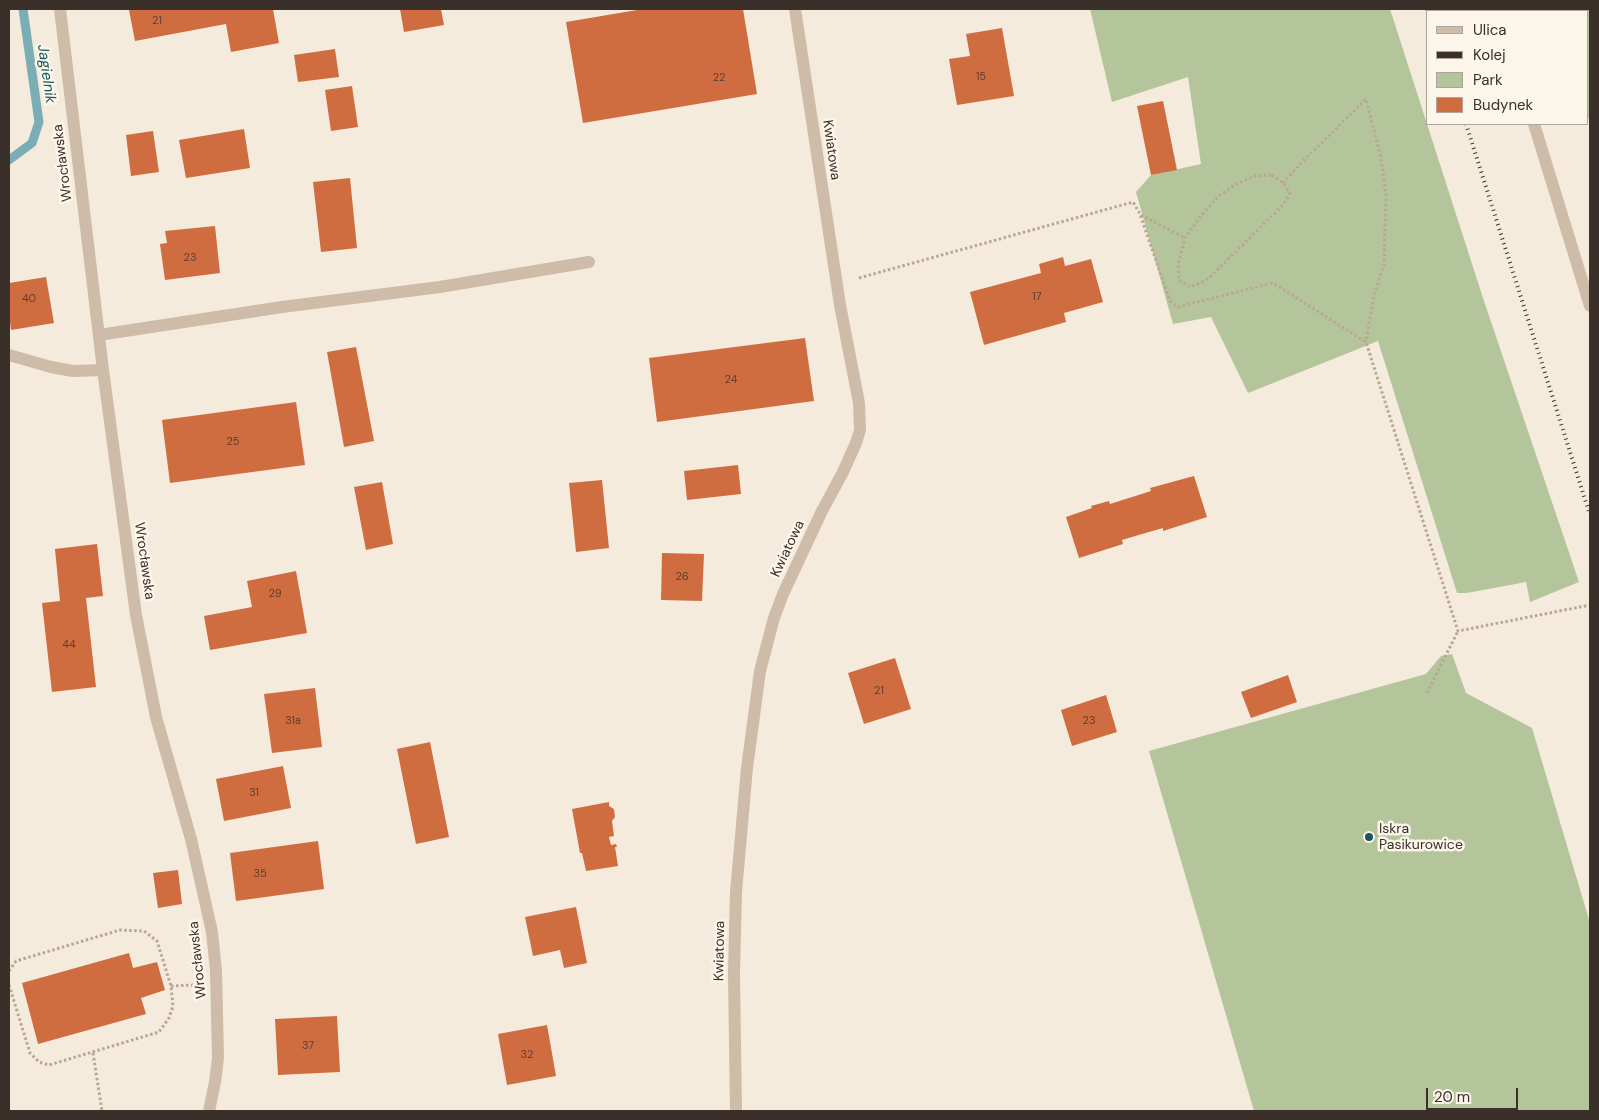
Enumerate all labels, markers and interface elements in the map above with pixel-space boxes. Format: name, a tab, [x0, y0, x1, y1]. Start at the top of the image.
legend	[1426, 10, 1589, 125]
house number: 21	[152, 14, 162, 28]
text: Ulica	[1473, 20, 1507, 40]
water label: Jagielnik	[33, 43, 59, 105]
text: Kolej	[1473, 45, 1506, 65]
house number: 15	[976, 70, 986, 84]
text: Park	[1473, 70, 1503, 90]
house number: 22	[713, 71, 725, 85]
text: Budynek	[1473, 95, 1533, 115]
street label: Kwiatowa	[818, 119, 844, 181]
street label: Wrocławska	[50, 123, 76, 203]
house number: 23	[184, 251, 196, 265]
house number: 17	[1032, 290, 1042, 304]
house number: 40	[22, 292, 36, 306]
house number: 24	[725, 373, 737, 387]
house number: 25	[226, 435, 240, 449]
street label: Kwiatowa	[768, 518, 808, 580]
street label: Wrocławska	[130, 521, 158, 601]
house number: 26	[675, 570, 689, 584]
house number: 29	[268, 587, 282, 601]
house number: 44	[62, 638, 76, 652]
house number: 21	[874, 684, 884, 698]
house number: 31a	[285, 714, 301, 728]
house number: 23	[1083, 714, 1095, 728]
house number: 31	[249, 786, 259, 800]
place label: Iskra Pasikurowice	[1379, 821, 1463, 854]
marker: Iskra Pasikurowice	[1363, 831, 1375, 843]
house number: 35	[253, 867, 267, 881]
street label: Wrocławska	[186, 920, 210, 1000]
street label: Kwiatowa	[711, 921, 729, 981]
house number: 37	[302, 1039, 314, 1053]
house number: 32	[521, 1048, 533, 1062]
scale bar	[1429, 1078, 1522, 1110]
text: 20 m	[1434, 1087, 1470, 1107]

